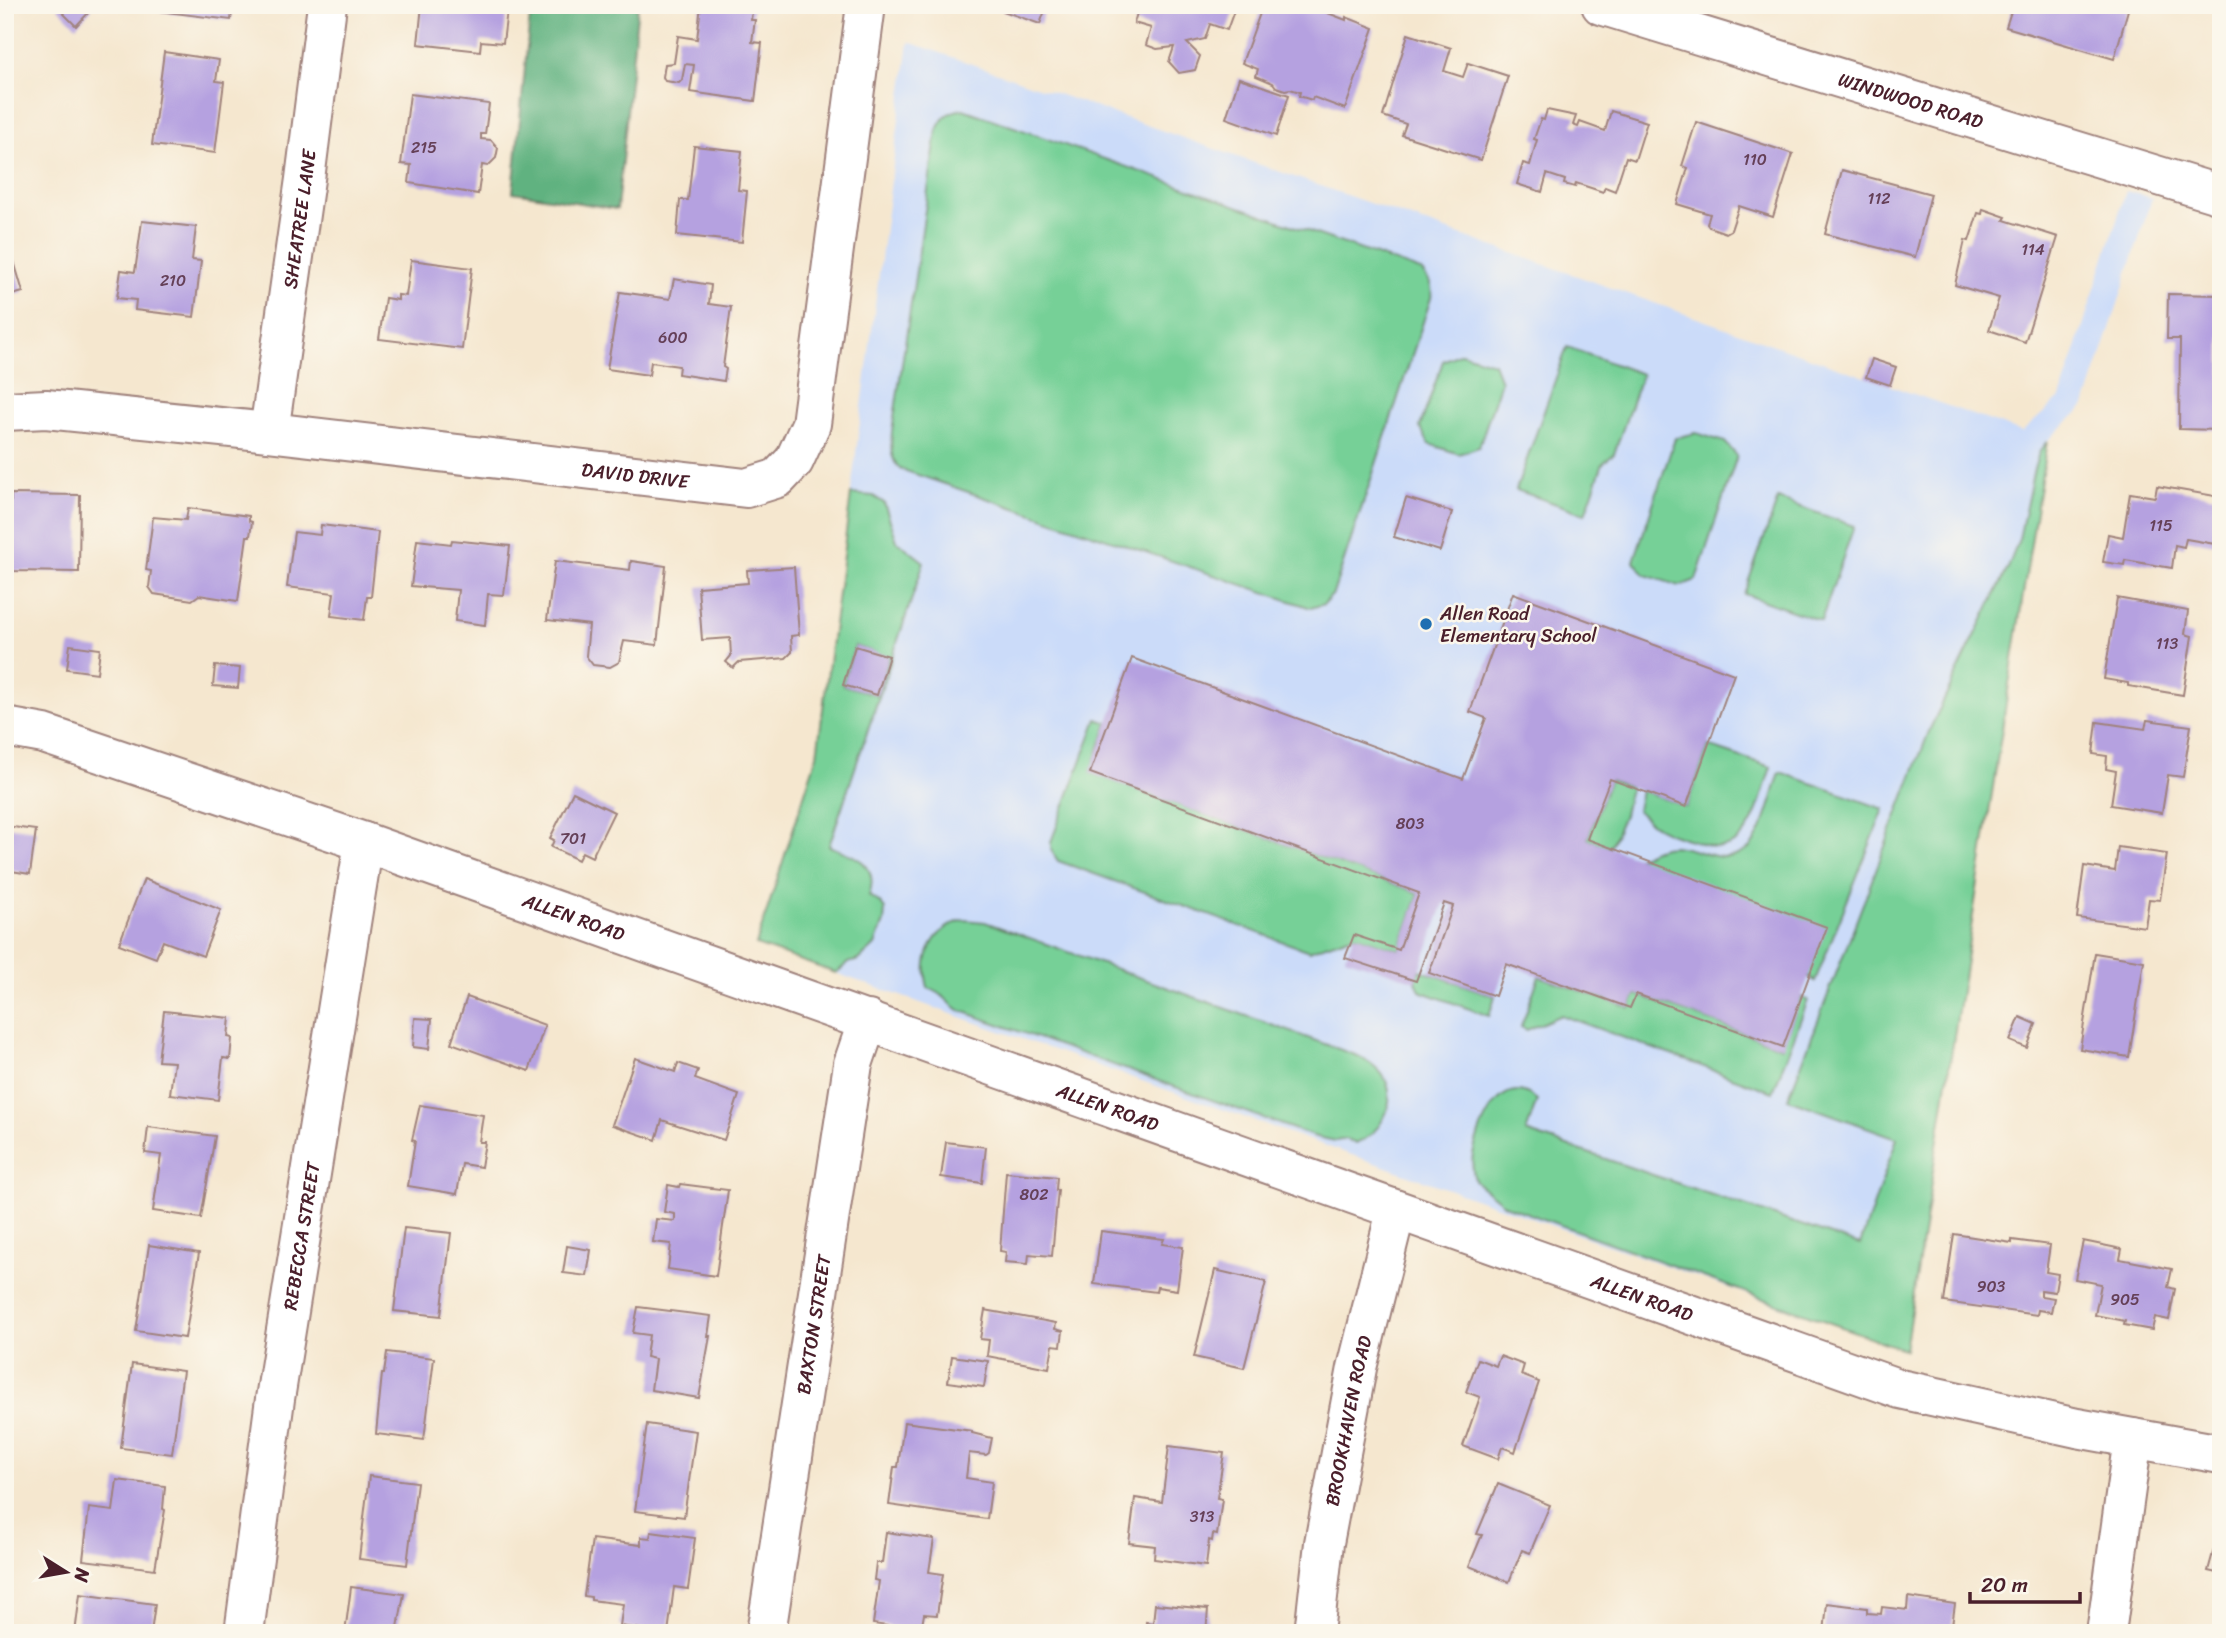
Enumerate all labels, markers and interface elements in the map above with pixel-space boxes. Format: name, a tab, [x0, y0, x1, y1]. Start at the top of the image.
street label: WINDWOOD ROAD	[1834, 63, 1988, 138]
house number: 215	[411, 133, 437, 162]
house number: 110	[1743, 145, 1767, 174]
street label: SHEATREE LANE	[274, 146, 326, 291]
house number: 112	[1868, 184, 1890, 213]
house number: 114	[2021, 235, 2045, 264]
house number: 210	[160, 266, 186, 295]
house number: 600	[658, 323, 688, 352]
street label: DAVID DRIVE	[580, 453, 692, 498]
house number: 115	[2149, 511, 2173, 540]
place label: Allen Road Elementary School	[1439, 597, 1597, 652]
marker: Allen Road Elementary School	[1418, 616, 1434, 632]
house number: 113	[2156, 629, 2178, 658]
house number: 803	[1396, 809, 1424, 838]
house number: 701	[560, 824, 586, 853]
street label: ALLEN ROAD	[517, 883, 630, 951]
street label: ALLEN ROAD	[1051, 1074, 1164, 1141]
street label: REBECCA STREET	[273, 1159, 330, 1313]
house number: 802	[1020, 1180, 1049, 1209]
street label: BAXTON STREET	[787, 1252, 841, 1397]
street label: ALLEN ROAD	[1585, 1264, 1698, 1331]
house number: 903	[1977, 1272, 2006, 1301]
house number: 905	[2110, 1285, 2140, 1314]
street label: BROOKHAVEN ROAD	[1315, 1332, 1382, 1509]
house number: 313	[1190, 1502, 1214, 1531]
north arrow	[32, 1536, 102, 1606]
scale bar	[1970, 1561, 2081, 1605]
text: N	[65, 1565, 100, 1586]
text: 20 m	[1981, 1566, 2028, 1604]

